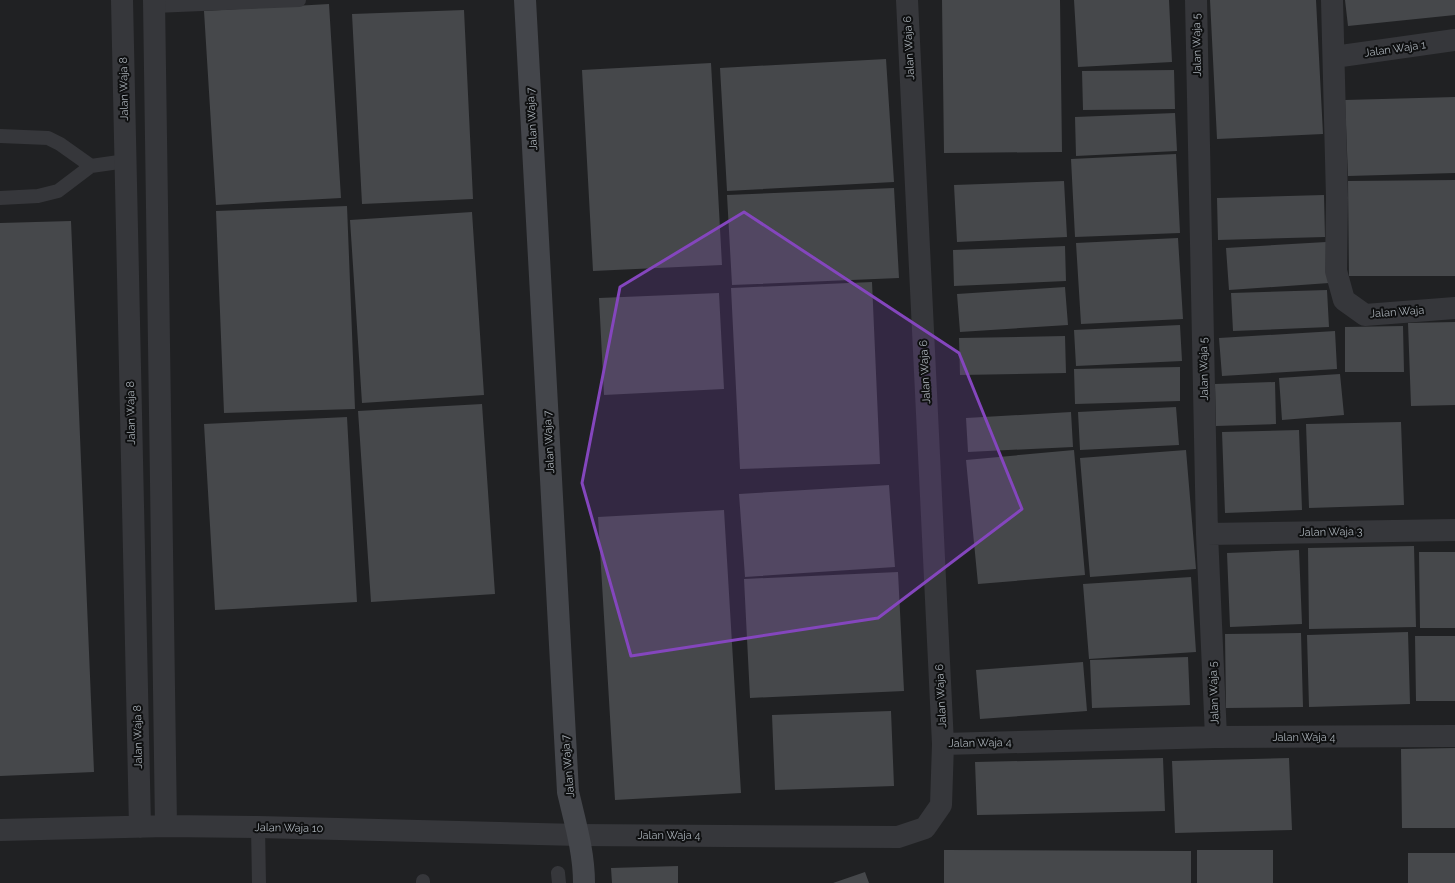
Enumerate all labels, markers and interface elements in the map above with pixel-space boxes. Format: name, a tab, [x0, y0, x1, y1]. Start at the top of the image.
street label: Jalan Waja 5	[1190, 13, 1204, 77]
street label: Jalan Waja 6	[901, 15, 917, 80]
street label: Jalan Waja 1	[1363, 38, 1427, 60]
street label: Jalan Waja 8	[117, 57, 131, 121]
street label: Jalan Waja 7	[524, 87, 540, 151]
street label: Jalan Waja	[1369, 304, 1425, 320]
street label: Jalan Waja 5	[1197, 337, 1211, 401]
street label: Jalan Waja 6	[917, 339, 933, 404]
street label: Jalan Waja 8	[124, 381, 138, 445]
street label: Jalan Waja 7	[541, 410, 557, 474]
street label: Jalan Waja 3	[1299, 525, 1363, 539]
street label: Jalan Waja 5	[1206, 661, 1222, 725]
street label: Jalan Waja 6	[933, 663, 949, 728]
street label: Jalan Waja 8	[131, 705, 145, 769]
street label: Jalan Waja 4	[1272, 731, 1336, 744]
street label: Jalan Waja 7	[559, 734, 577, 798]
street label: Jalan Waja 4	[948, 736, 1012, 750]
street label: Jalan Waja 10	[255, 821, 324, 835]
street label: Jalan Waja 4	[637, 829, 701, 842]

